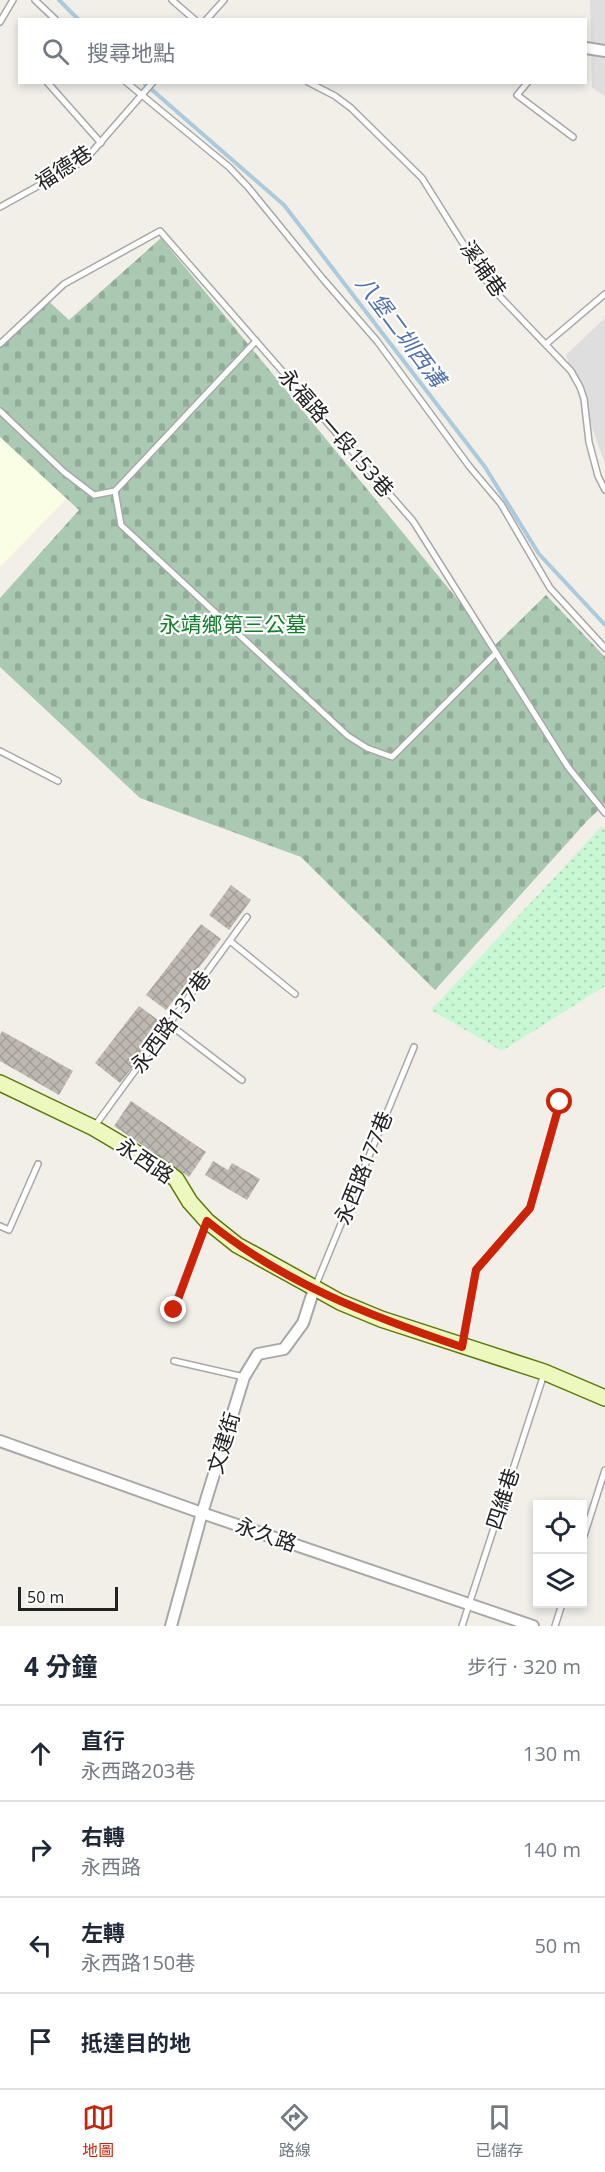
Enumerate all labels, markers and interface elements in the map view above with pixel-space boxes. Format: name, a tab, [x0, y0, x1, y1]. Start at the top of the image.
search box	[18, 18, 587, 84]
icon: search	[39, 35, 72, 68]
text: 搜尋地點	[87, 37, 175, 67]
street label: 福德巷	[29, 138, 97, 196]
street label: 溪埔巷	[454, 235, 513, 302]
water label: 八堡二圳西溝	[350, 269, 455, 395]
street label: 永福路一段153巷	[273, 362, 400, 503]
park label: 永靖鄉第三公墓	[160, 610, 307, 638]
street label: 永西路137巷	[124, 965, 217, 1078]
route start	[546, 1088, 572, 1114]
street label: 永西路177巷	[328, 1107, 399, 1229]
street label: 永西路	[112, 1131, 180, 1189]
route end	[160, 1296, 186, 1322]
street label: 文建街	[200, 1408, 246, 1477]
street label: 四維巷	[479, 1464, 525, 1533]
map controls	[533, 1500, 587, 1608]
button: locate	[533, 1500, 587, 1554]
street label: 永久路	[232, 1511, 301, 1558]
button: layers	[533, 1554, 587, 1608]
scale bar	[18, 1584, 118, 1612]
text: 50 m	[27, 1586, 64, 1608]
text: 4 分鐘	[24, 1648, 98, 1684]
text: 步行 · 320 m	[467, 1653, 581, 1680]
text: 直行	[81, 1725, 125, 1755]
icon: ahead	[24, 1737, 57, 1770]
text: 130 m	[523, 1740, 581, 1767]
text: 永西路203巷	[81, 1757, 195, 1784]
text: 右轉	[81, 1821, 125, 1851]
icon: right	[24, 1833, 57, 1866]
text: 140 m	[523, 1836, 581, 1863]
text: 永西路	[81, 1853, 141, 1880]
text: 左轉	[81, 1917, 125, 1947]
icon: left	[24, 1929, 57, 1962]
text: 50 m	[534, 1932, 581, 1959]
text: 永西路150巷	[81, 1949, 195, 1976]
icon: arrive	[24, 2025, 57, 2058]
text: 抵達目的地	[81, 2027, 191, 2057]
tab: 地圖	[82, 2101, 115, 2161]
tab: 路線	[278, 2101, 311, 2161]
tab: 已儲存	[475, 2101, 523, 2161]

